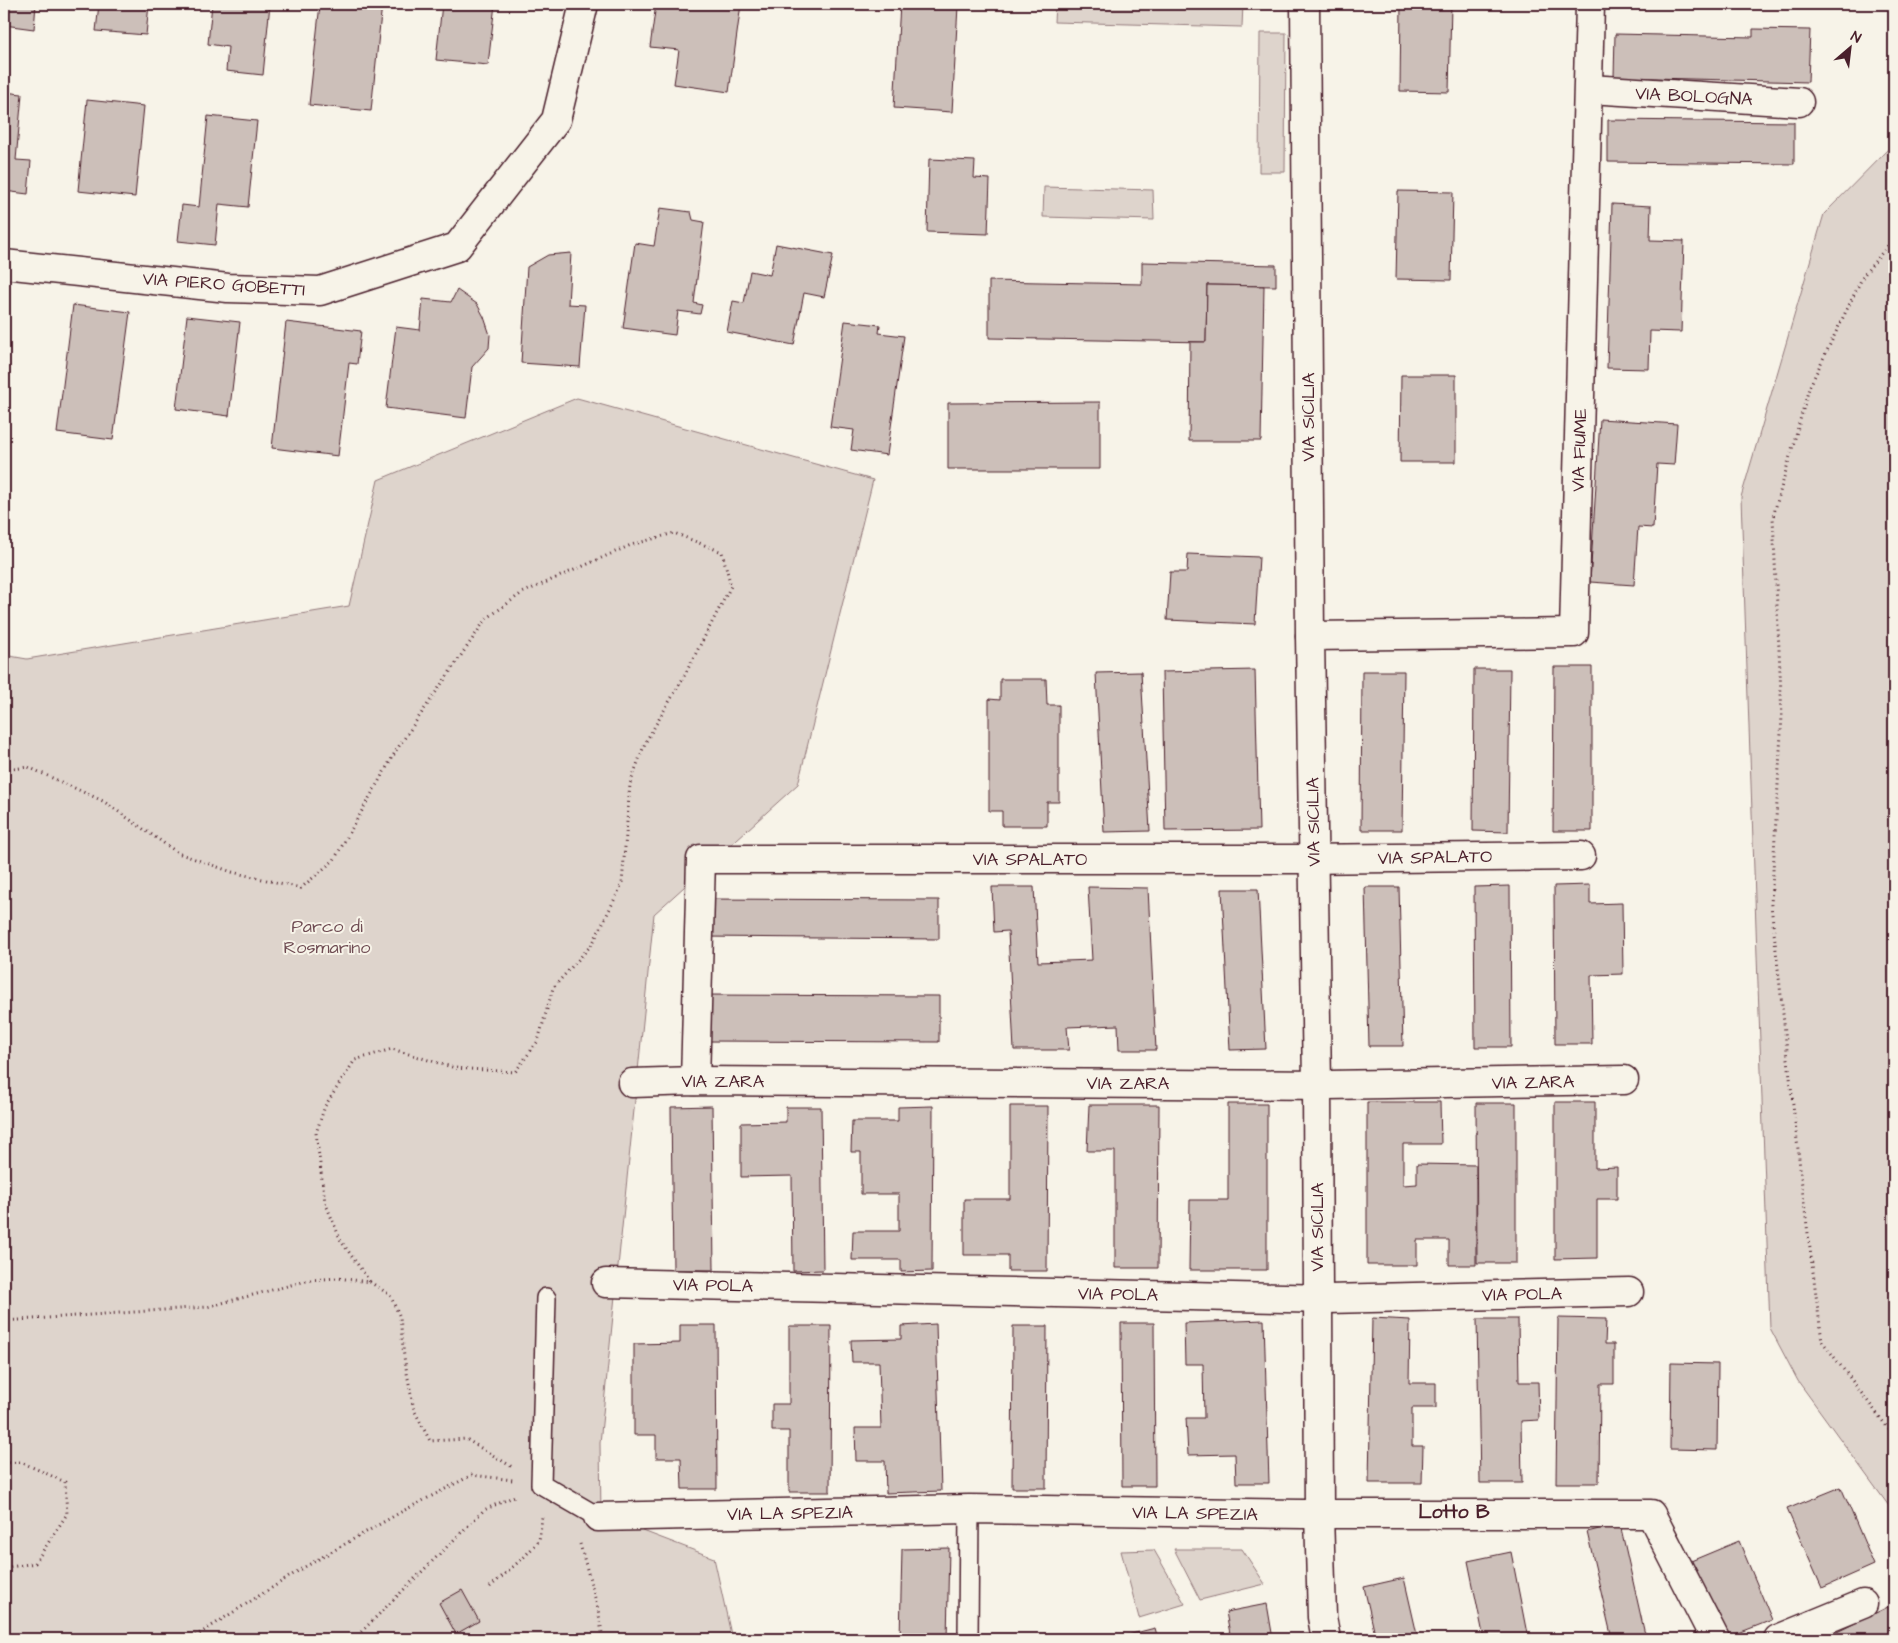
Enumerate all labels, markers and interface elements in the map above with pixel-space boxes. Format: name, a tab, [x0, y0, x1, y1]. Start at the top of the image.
north arrow	[1826, 22, 1876, 72]
text: N	[1847, 27, 1864, 48]
street label: VIA BOLOGNA	[1635, 81, 1754, 112]
street label: VIA PIERO GOBETTI	[142, 266, 306, 303]
street label: VIA SICILIA	[1296, 372, 1321, 462]
street label: VIA FIUME	[1566, 407, 1593, 492]
street label: VIA SICILIA	[1300, 777, 1327, 867]
street label: VIA SPALATO	[1378, 844, 1493, 871]
street label: VIA SPALATO	[973, 847, 1087, 872]
park label: Parco di Rosmarino	[284, 914, 370, 960]
street label: VIA ZARA	[682, 1069, 765, 1094]
street label: VIA ZARA	[1491, 1069, 1575, 1096]
street label: VIA ZARA	[1087, 1071, 1170, 1096]
street label: VIA SICILIA	[1305, 1182, 1330, 1272]
street label: VIA POLA	[673, 1272, 754, 1299]
street label: VIA POLA	[1078, 1281, 1159, 1308]
street label: VIA POLA	[1482, 1281, 1563, 1308]
district label: Lotto B	[1418, 1499, 1490, 1526]
street label: VIA LA SPEZIA	[727, 1500, 854, 1527]
street label: VIA LA SPEZIA	[1132, 1500, 1259, 1527]

